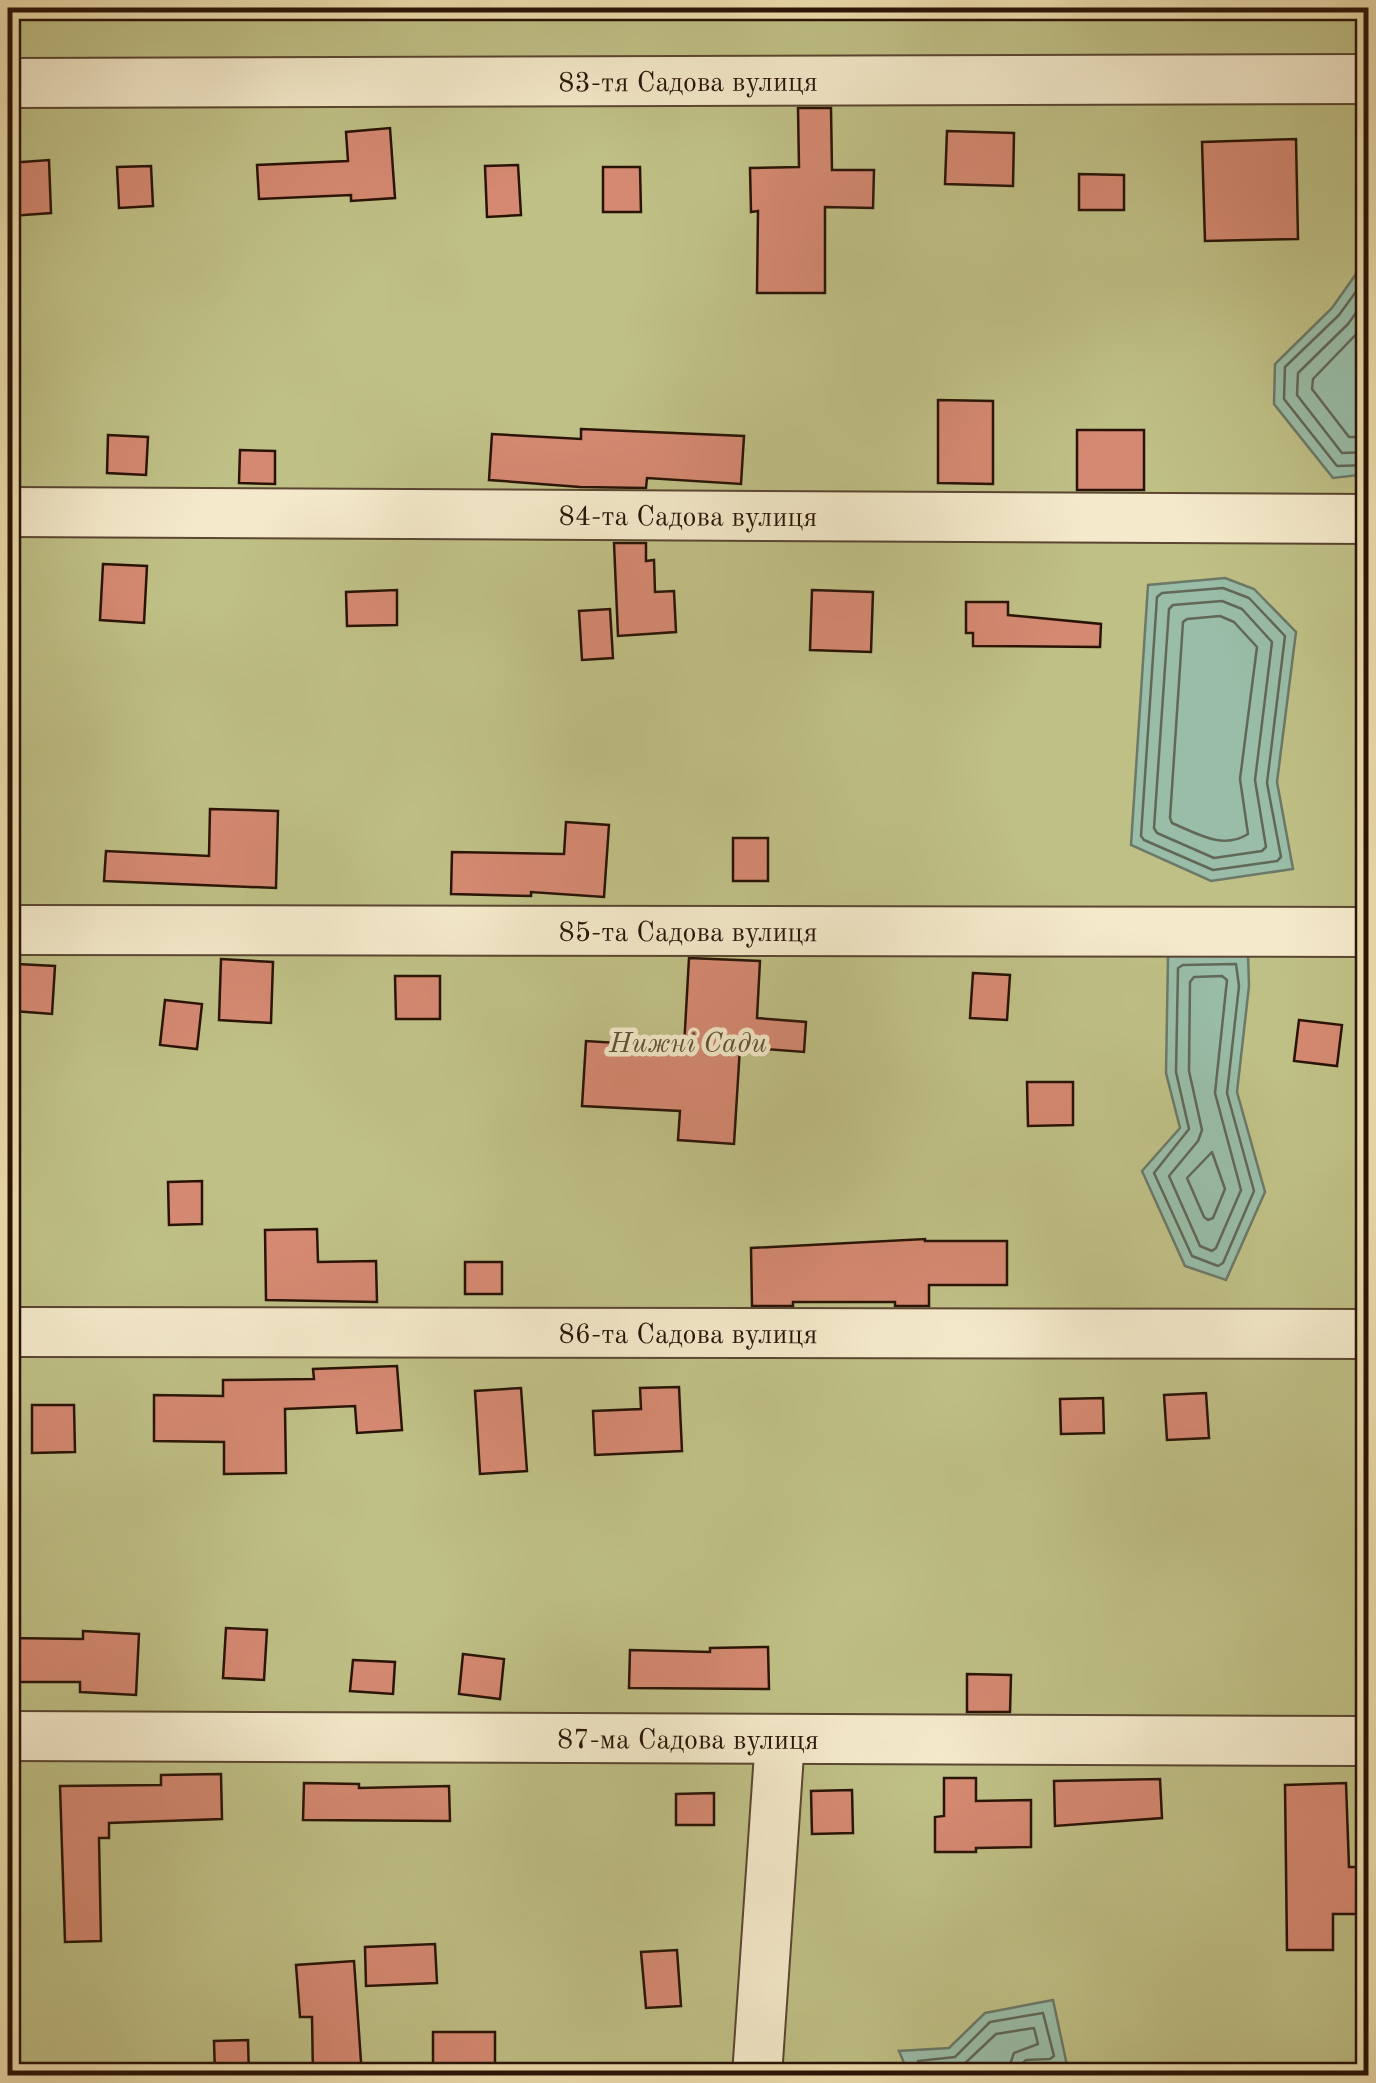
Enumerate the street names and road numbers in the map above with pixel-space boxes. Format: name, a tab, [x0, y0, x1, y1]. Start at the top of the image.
street label: 83-тя Садова вулиця	[558, 70, 818, 98]
street label: 84-та Садова вулиця	[558, 504, 818, 533]
street label: 85-та Садова вулиця	[558, 920, 818, 948]
street label: 86-та Садова вулиця	[558, 1322, 818, 1350]
street label: 87-ма Садова вулиця	[557, 1727, 819, 1756]

